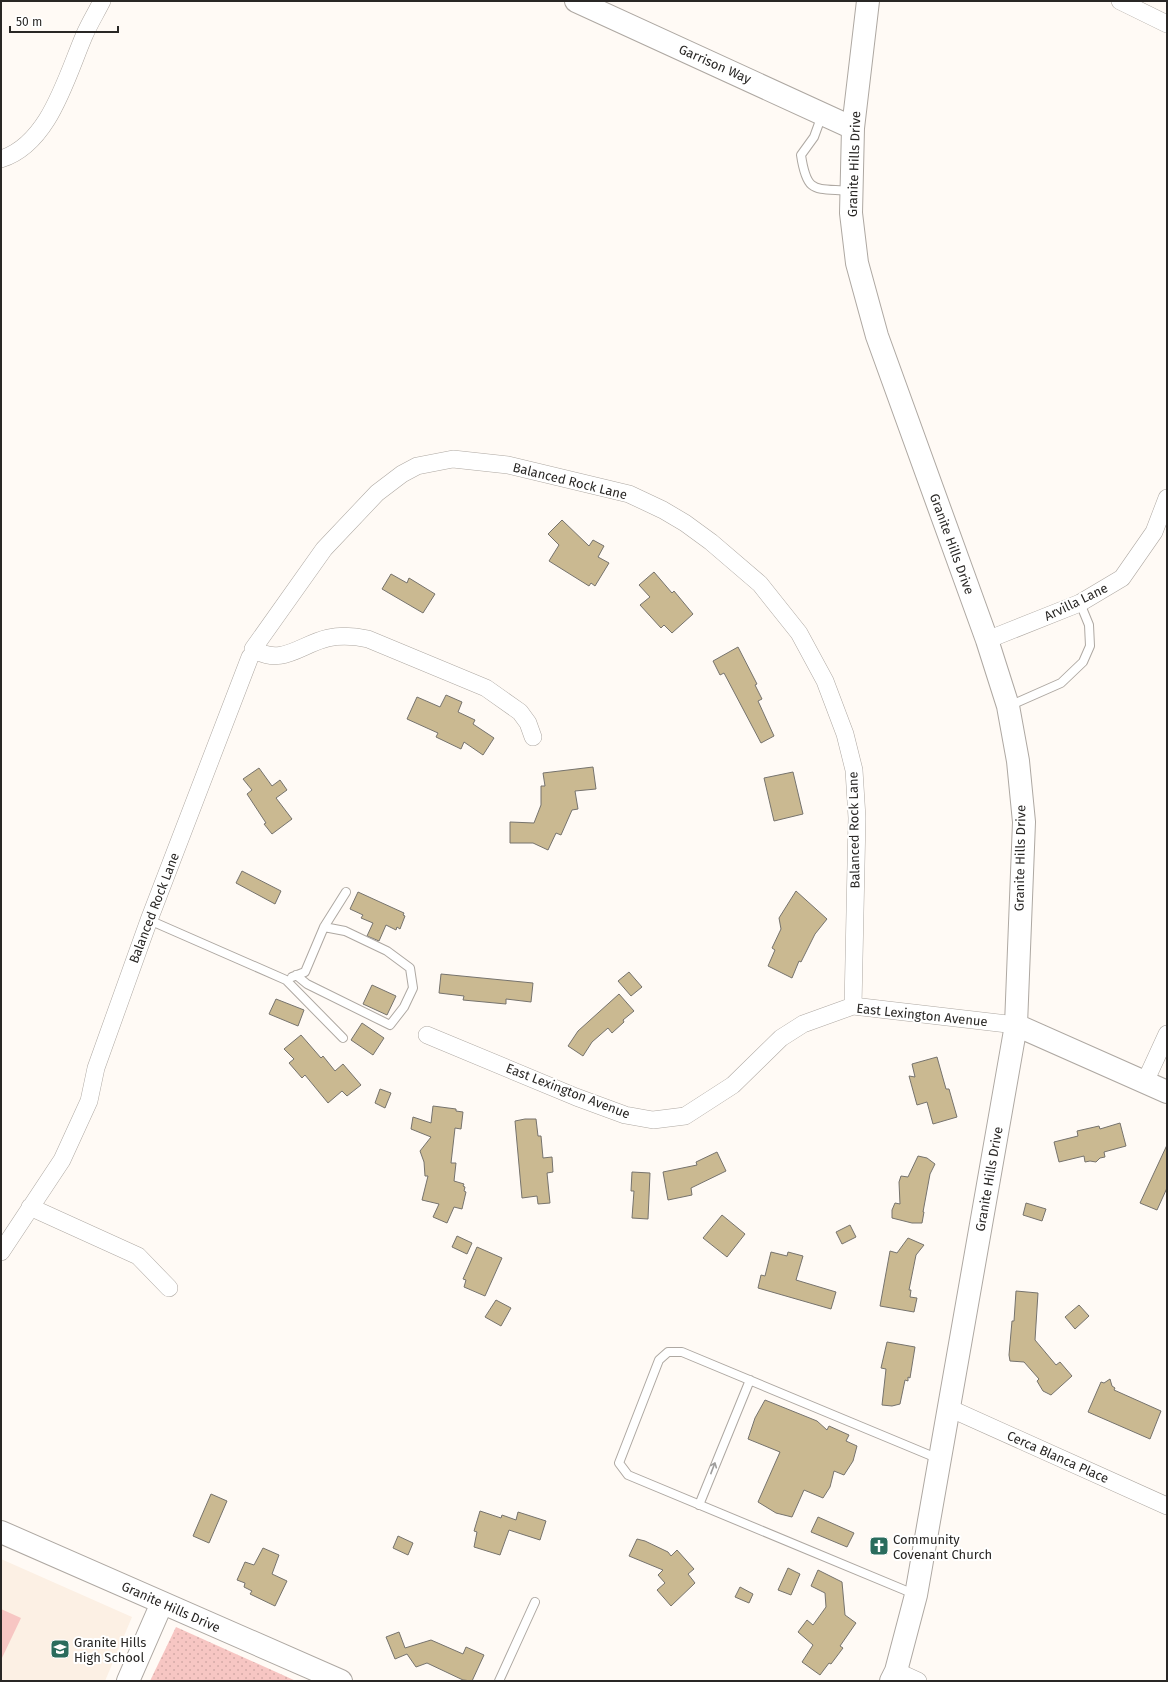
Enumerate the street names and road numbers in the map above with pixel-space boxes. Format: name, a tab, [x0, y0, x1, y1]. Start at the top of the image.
street label: Garrison Way	[677, 41, 754, 87]
street label: Granite Hills Drive	[845, 111, 863, 217]
street label: Balanced Rock Lane	[511, 460, 629, 502]
street label: Granite Hills Drive	[927, 491, 977, 597]
street label: Arvilla Lane	[1042, 580, 1110, 624]
street label: Balanced Rock Lane	[845, 771, 863, 889]
street label: Granite Hills Drive	[1012, 805, 1028, 911]
street label: Balanced Rock Lane	[126, 851, 182, 965]
street label: East Lexington Avenue	[856, 1001, 988, 1029]
street label: East Lexington Avenue	[504, 1060, 632, 1122]
street label: Granite Hills Drive	[972, 1125, 1006, 1233]
street label: Cerca Blanca Place	[1005, 1428, 1111, 1486]
street label: Granite Hills Drive	[119, 1579, 223, 1635]

